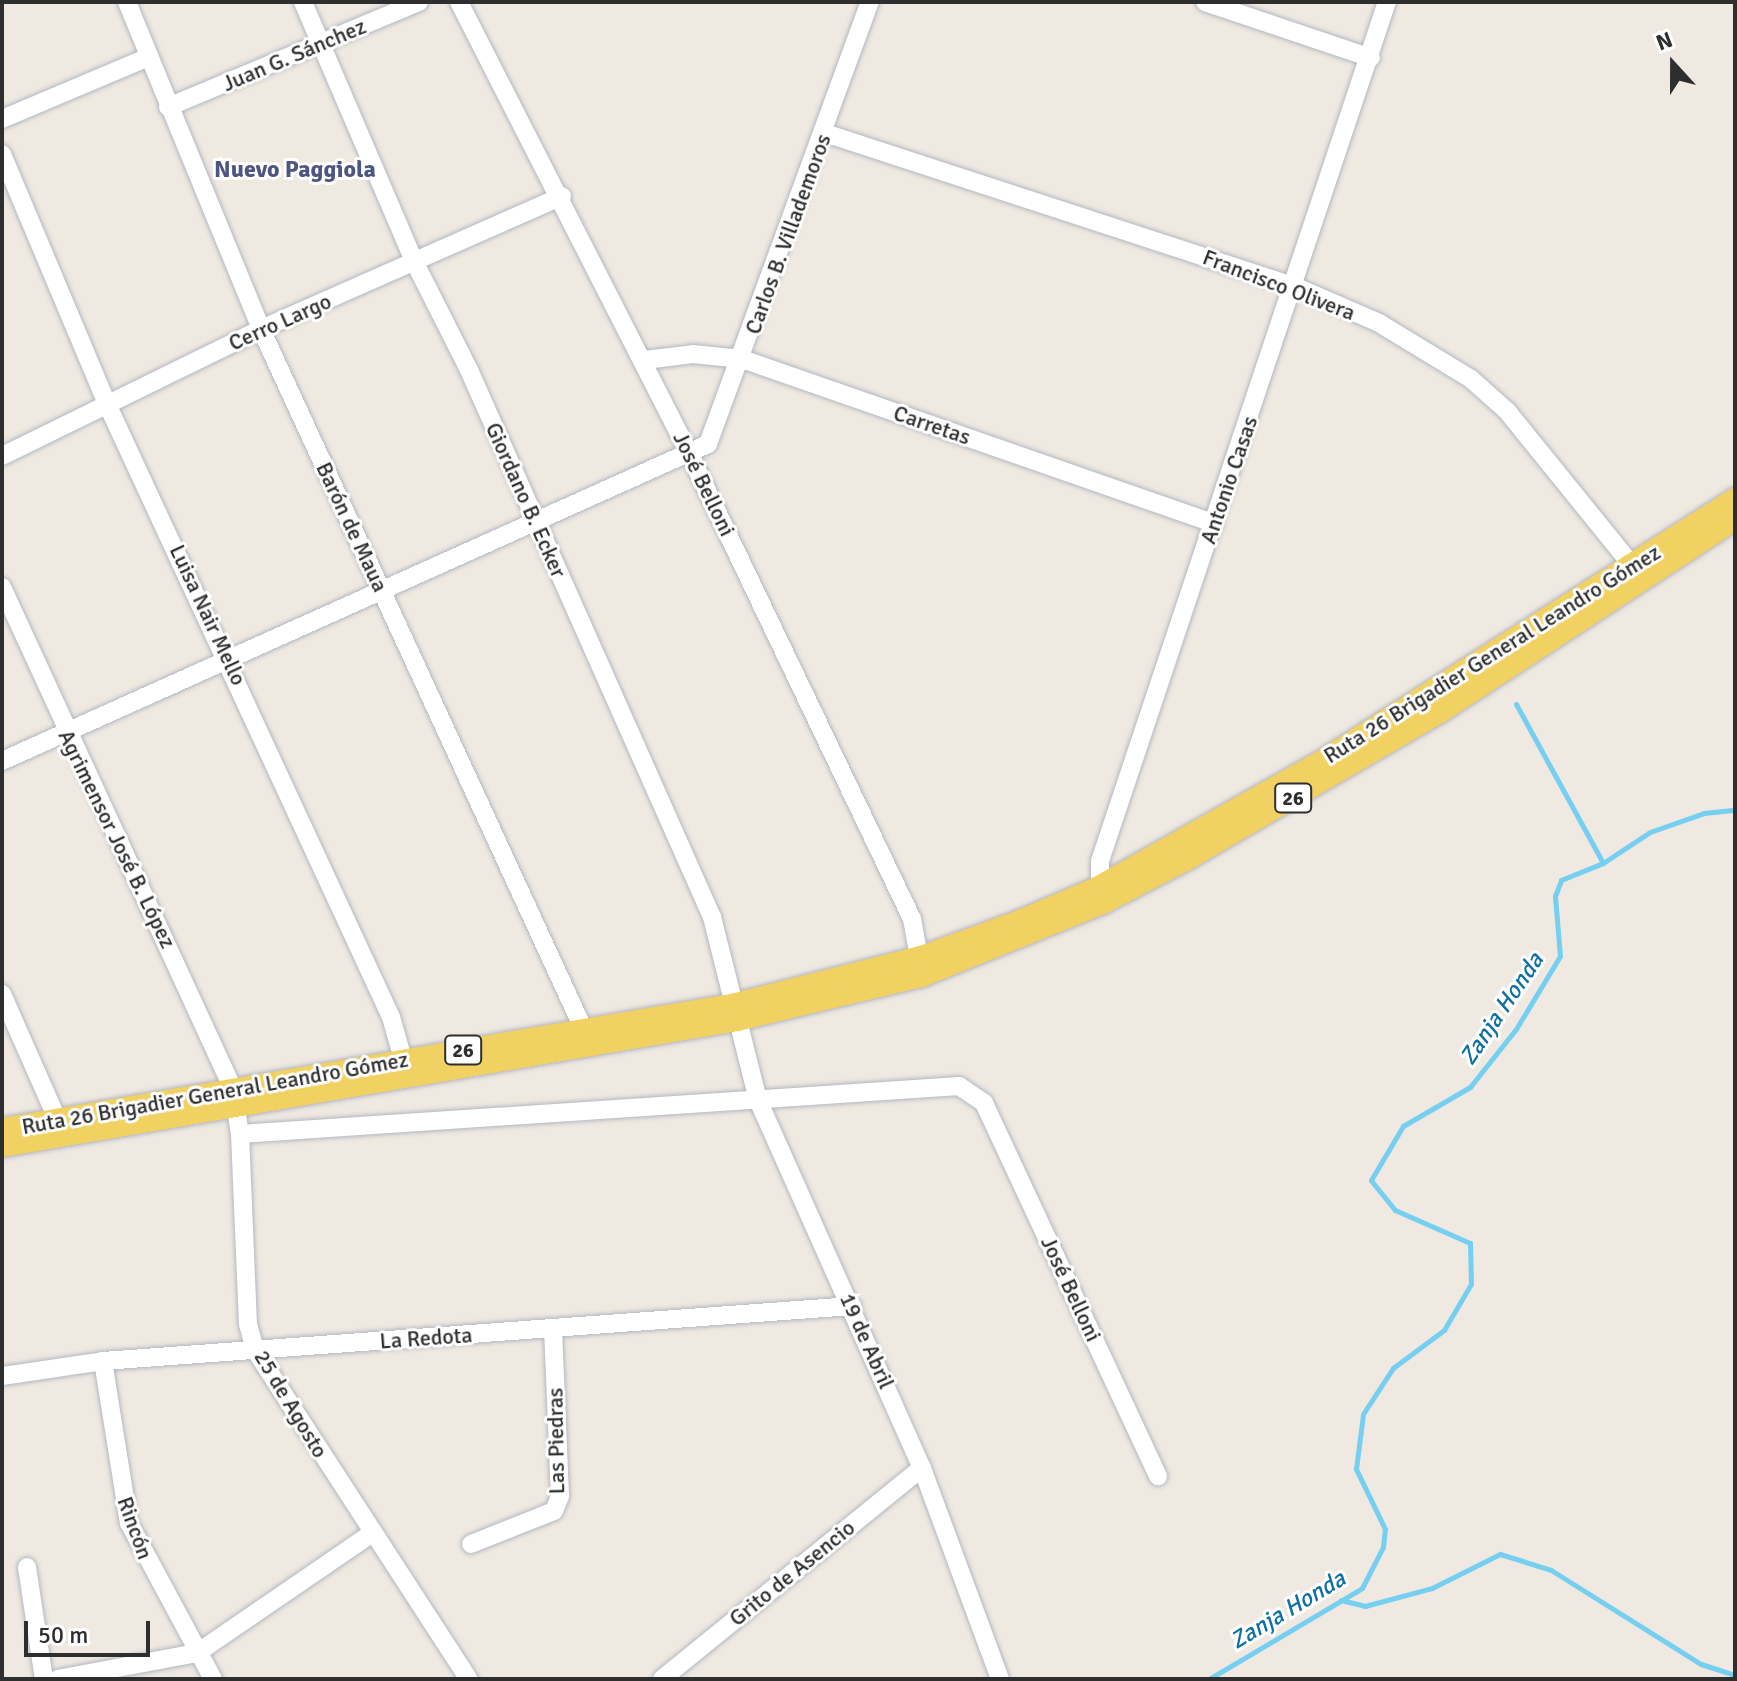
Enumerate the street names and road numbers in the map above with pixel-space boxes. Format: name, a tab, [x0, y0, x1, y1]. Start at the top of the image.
street label: Juan G. Sánchez	[218, 13, 370, 97]
street label: Carlos B. Villademoros	[739, 130, 837, 338]
street label: Francisco Olivera	[1199, 244, 1359, 326]
street label: Cerro Largo	[225, 288, 335, 356]
street label: Carretas	[890, 400, 974, 450]
street label: Antonio Casas	[1195, 413, 1263, 547]
street label: Giordano B. Ecker	[480, 418, 572, 582]
street label: José Belloni	[667, 427, 741, 541]
street label: Barón de Maua	[310, 458, 394, 596]
street label: Ruta 26 Brigadier General Leandro Gómez	[1319, 539, 1665, 769]
street label: Luisa Nair Mello	[164, 540, 252, 690]
street label: Agrimensor José B. López	[53, 726, 181, 952]
road number: 26	[1273, 782, 1313, 814]
road number: 26	[443, 1034, 483, 1066]
street label: Ruta 26 Brigadier General Leandro Gómez	[20, 1046, 410, 1140]
street label: José Belloni	[1035, 1232, 1107, 1346]
street label: 19 de Abril	[834, 1289, 900, 1393]
street label: La Redota	[379, 1322, 473, 1354]
street label: 25 de Agosto	[249, 1345, 333, 1463]
street label: Las Piedras	[542, 1387, 570, 1495]
street label: Rincón	[112, 1493, 158, 1563]
street label: Grito de Asencio	[724, 1514, 860, 1632]

